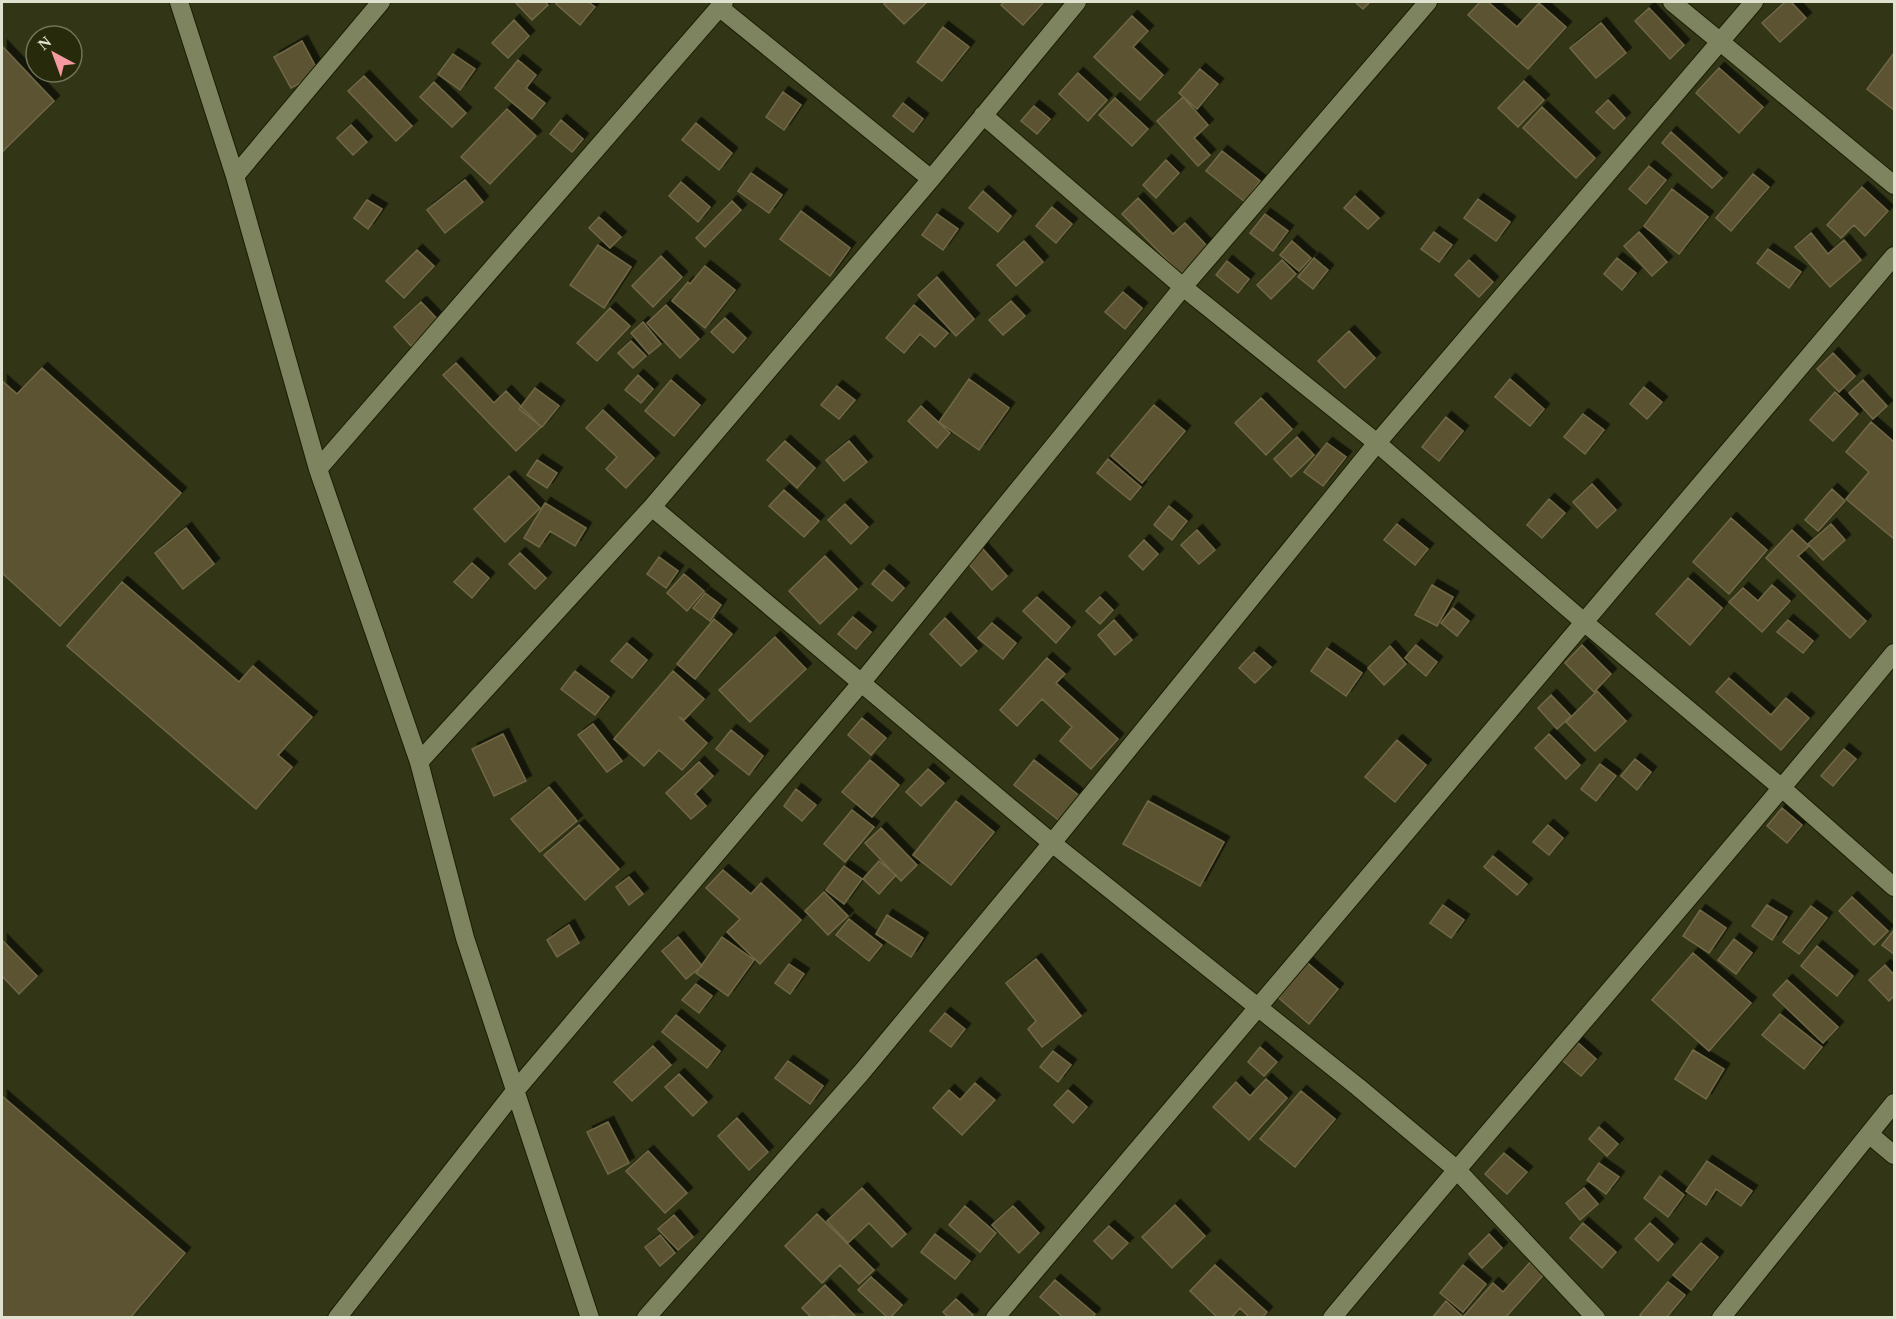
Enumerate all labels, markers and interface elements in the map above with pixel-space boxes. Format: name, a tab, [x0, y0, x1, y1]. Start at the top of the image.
north arrow	[24, 24, 84, 84]
text: N	[35, 33, 55, 53]

